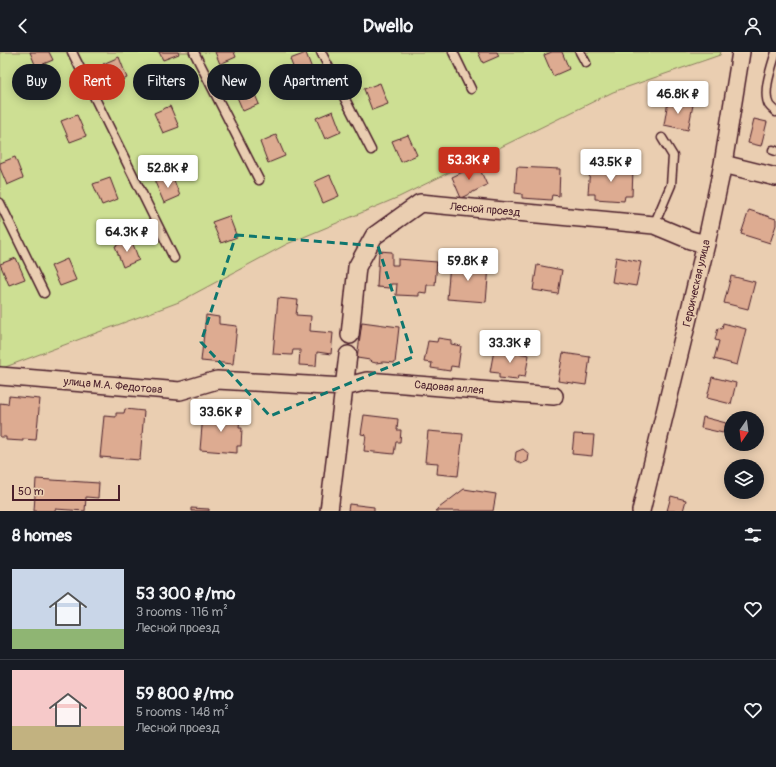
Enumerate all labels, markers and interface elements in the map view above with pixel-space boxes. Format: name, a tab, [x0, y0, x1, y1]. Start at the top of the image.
icon: back	[12, 15, 34, 37]
text: Dwello	[363, 15, 413, 38]
icon: person	[742, 15, 764, 37]
chip: Buy	[12, 64, 61, 100]
chip: Rent	[69, 64, 125, 100]
chip: Filters	[133, 64, 199, 100]
chip: New	[207, 64, 261, 100]
chip: Apartment	[269, 64, 362, 100]
pin: 46.8K ₽	[641, 81, 715, 115]
text: 46.8K ₽	[657, 86, 699, 102]
pin: 53.3K ₽	[432, 147, 506, 181]
pin: 43.5K ₽	[574, 149, 648, 183]
text: 53.3K ₽	[448, 152, 490, 168]
text: 43.5K ₽	[589, 154, 633, 170]
pin: 52.8K ₽	[131, 155, 205, 189]
text: 52.8K ₽	[147, 160, 189, 176]
street label: Лесной проезд	[448, 200, 521, 219]
pin: 64.3K ₽	[90, 219, 164, 253]
text: 64.3K ₽	[105, 224, 149, 240]
street label: Героическая улица	[680, 238, 713, 328]
pin: 59.8K ₽	[431, 248, 505, 282]
text: 59.8K ₽	[447, 253, 489, 269]
pin: 33.3K ₽	[473, 330, 547, 364]
text: 33.3K ₽	[488, 335, 532, 351]
street label: улица М.А. Федотова	[62, 375, 163, 396]
street label: Садовая аллея	[414, 378, 484, 397]
pin: 33.6K ₽	[184, 399, 258, 433]
text: 33.6K ₽	[199, 404, 243, 420]
north arrow	[724, 411, 764, 451]
map controls	[724, 411, 764, 499]
button: layers	[724, 459, 764, 499]
scale bar	[12, 483, 120, 502]
text: 50 m	[18, 485, 44, 498]
icon: filters	[742, 524, 764, 546]
text: 8 homes	[12, 525, 72, 546]
text: 53 300 ₽/mo	[136, 583, 235, 604]
icon: home	[44, 585, 92, 633]
icon: heart	[742, 598, 764, 620]
text: 3 rooms · 116 m²	[136, 604, 228, 620]
text: Лесной проезд	[136, 620, 220, 636]
text: 59 800 ₽/mo	[136, 683, 234, 704]
icon: home	[44, 686, 92, 734]
icon: heart	[742, 699, 764, 721]
text: 5 rooms · 148 m²	[136, 704, 229, 720]
text: Лесной проезд	[136, 720, 220, 736]

